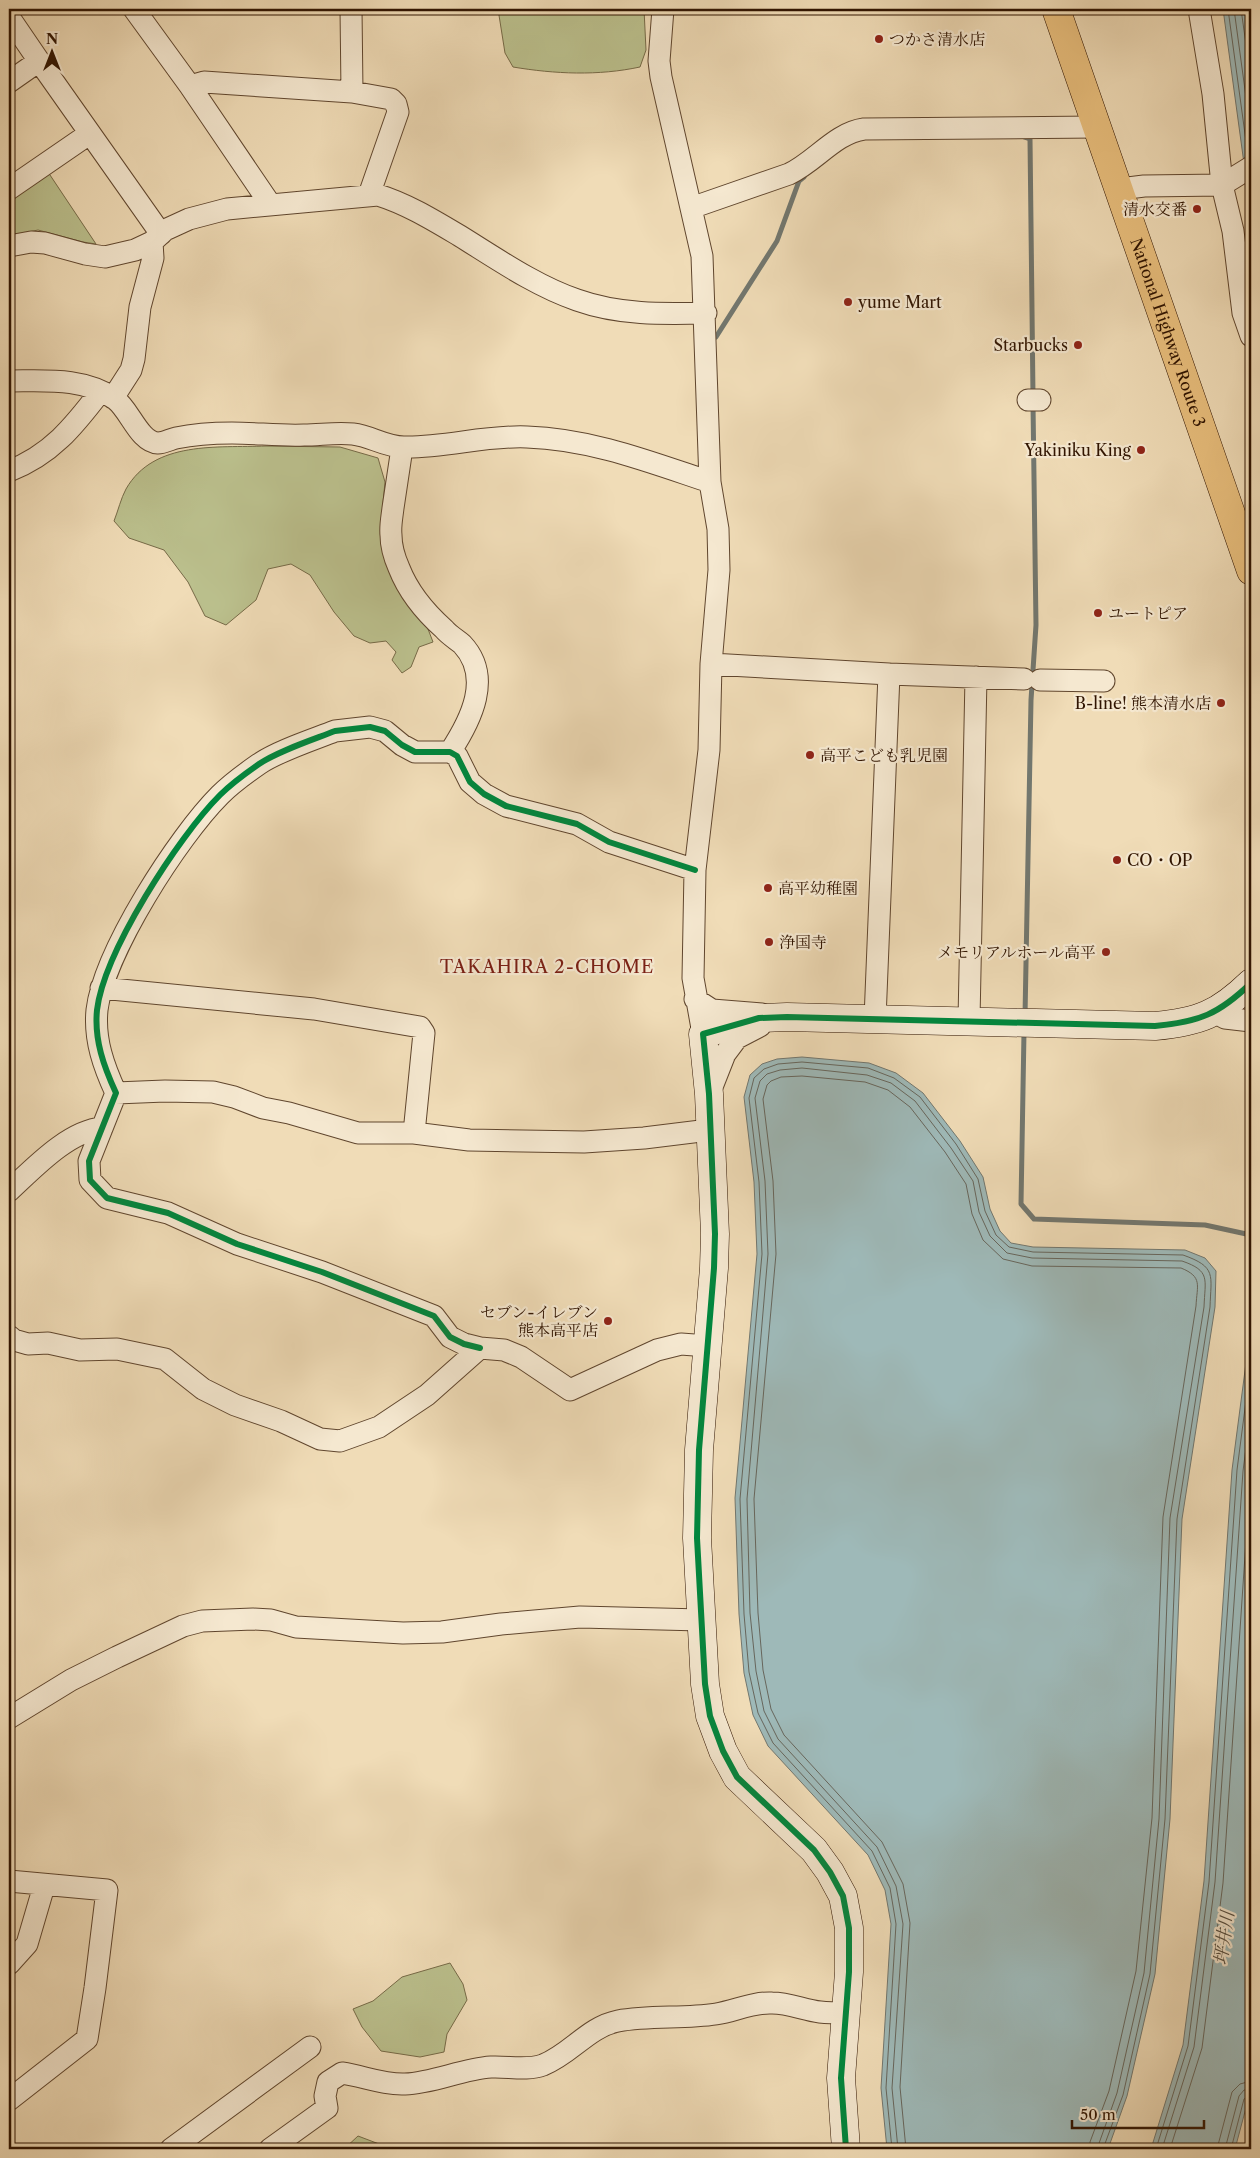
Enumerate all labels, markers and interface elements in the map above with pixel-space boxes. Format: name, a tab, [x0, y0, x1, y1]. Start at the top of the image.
north arrow	[28, 28, 78, 78]
place label: つかさ清水店	[889, 29, 985, 49]
text: N	[46, 30, 58, 48]
marker: つかさ清水店	[873, 33, 885, 45]
place label: 清水交番	[1123, 199, 1187, 219]
marker: 清水交番	[1191, 203, 1203, 215]
street label: National Highway Route 3	[1126, 235, 1210, 429]
place label: yume Mart	[857, 292, 942, 312]
marker: yume Mart	[842, 296, 854, 308]
place label: Starbucks	[993, 335, 1068, 355]
marker: Starbucks	[1072, 339, 1084, 351]
place label: Yakiniku King	[1024, 440, 1132, 460]
marker: Yakiniku King	[1135, 444, 1147, 456]
place label: ユートピア	[1108, 603, 1188, 623]
marker: ユートピア	[1092, 607, 1104, 619]
place label: B-line! 熊本清水店	[1075, 693, 1211, 713]
marker: B-line! 熊本清水店	[1215, 697, 1227, 709]
place label: 高平こども乳児園	[820, 745, 948, 765]
marker: 高平こども乳児園	[804, 749, 816, 761]
place label: CO・OP	[1127, 850, 1193, 870]
marker: CO・OP	[1111, 854, 1123, 866]
place label: 高平幼稚園	[778, 878, 858, 898]
marker: 高平幼稚園	[762, 882, 774, 894]
place label: 浄国寺	[779, 932, 827, 952]
marker: 浄国寺	[763, 936, 775, 948]
place label: メモリアルホール高平	[937, 942, 1096, 962]
marker: メモリアルホール高平	[1100, 946, 1112, 958]
district label: TAKAHIRA 2-CHOME	[440, 956, 654, 978]
place label: セブン-イレブン 熊本高平店	[480, 1302, 598, 1340]
marker: セブン-イレブン 熊本高平店	[602, 1315, 614, 1327]
water label: 坪井川	[1209, 1908, 1239, 1966]
scale bar	[1072, 2098, 1205, 2130]
text: 50 m	[1080, 2105, 1116, 2124]

